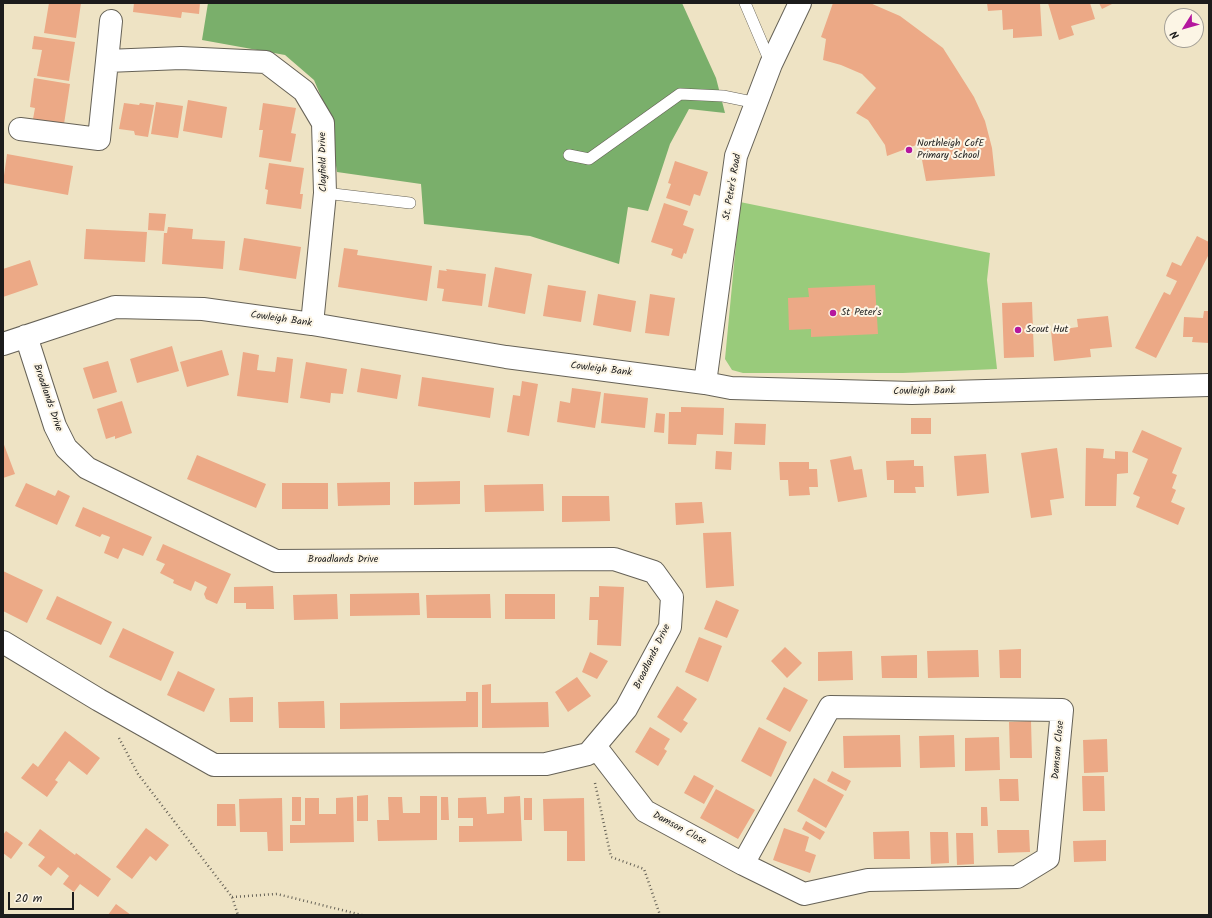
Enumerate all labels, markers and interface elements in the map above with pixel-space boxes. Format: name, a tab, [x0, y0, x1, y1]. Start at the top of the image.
north arrow	[1164, 8, 1204, 48]
text: N	[1166, 26, 1184, 43]
street label: Clayfield Drive	[317, 132, 331, 192]
place label: Northleigh CofE Primary School	[917, 138, 984, 162]
marker: Northleigh CofE Primary School	[904, 145, 914, 155]
street label: St. Peter's Road	[721, 153, 745, 221]
place label: St Peter's	[841, 307, 882, 319]
marker: St Peter's	[828, 308, 838, 318]
street label: Cowleigh Bank	[250, 310, 312, 330]
place label: Scout Hut	[1026, 324, 1068, 336]
marker: Scout Hut	[1013, 325, 1023, 335]
street label: Cowleigh Bank	[570, 360, 632, 380]
street label: Broadlands Drive	[30, 363, 64, 433]
street label: Cowleigh Bank	[893, 385, 955, 399]
street label: Broadlands Drive	[308, 554, 378, 566]
street label: Broadlands Drive	[632, 623, 674, 691]
street label: Damson Close	[1050, 720, 1068, 780]
street label: Damson Close	[650, 810, 708, 848]
scale bar	[10, 884, 76, 910]
text: 20 m	[15, 889, 42, 908]

